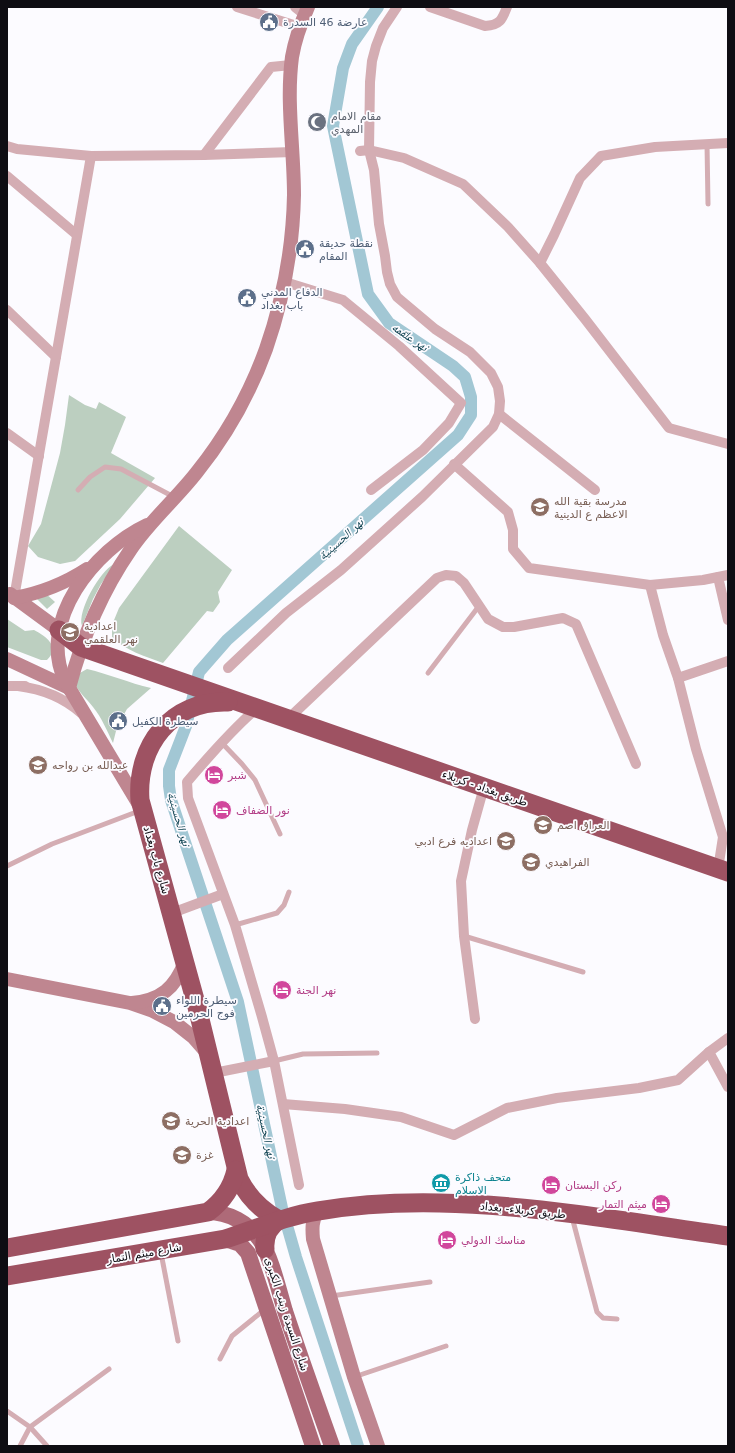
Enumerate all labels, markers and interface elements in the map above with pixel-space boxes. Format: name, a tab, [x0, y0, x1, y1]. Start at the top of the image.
public building icon: عارضة 46 السدرة	[258, 11, 280, 33]
place label: عارضة 46 السدرة	[283, 16, 368, 29]
place label: مقام الامام المهدي	[331, 110, 382, 136]
mosque icon: مقام الامام المهدي	[306, 111, 328, 133]
place label: نقطة حديقة المقام	[319, 237, 373, 263]
public building icon: نقطة حديقة المقام	[294, 238, 316, 260]
place label: الدفاع المدني باب بغداد	[261, 286, 323, 312]
public building icon: الدفاع المدني باب بغداد	[236, 287, 258, 309]
water label: نهر علقمه	[389, 320, 433, 356]
place label: مدرسة بقية الله الاعظم ع الدينية	[554, 495, 628, 521]
school or university icon: مدرسة بقية الله الاعظم ع الدينية	[529, 496, 551, 518]
water label: نهر الحسينية	[316, 514, 368, 563]
place label: اعدادية نهر العلقمي	[84, 620, 138, 646]
school or university icon: اعدادية نهر العلقمي	[59, 621, 81, 643]
public building icon: سيطرة الكفيل	[107, 710, 129, 732]
place label: سيطرة الكفيل	[132, 715, 199, 728]
school or university icon: عبدالله بن رواحه	[27, 754, 49, 776]
place label: عبدالله بن رواحه	[52, 759, 128, 772]
hotel icon: شبر	[203, 764, 225, 786]
street label: طريق بغداد - كربلاء	[440, 768, 530, 810]
place label: شبر	[227, 769, 247, 782]
water label: نهر الحسينية	[164, 790, 194, 850]
hotel icon: نور الضفاف	[211, 799, 233, 821]
place label: نور الضفاف	[236, 804, 290, 817]
school or university icon: العراق اصم	[532, 814, 554, 836]
place label: العراق اصم	[557, 819, 610, 832]
street label: شارع باب بغداد	[141, 825, 172, 896]
school or university icon: اعداديه فرع ادبي	[495, 830, 517, 852]
place label: اعداديه فرع ادبي	[415, 835, 492, 848]
school or university icon: الفراهيدي	[520, 851, 542, 873]
place label: الفراهيدي	[545, 856, 590, 869]
hotel icon: نهر الجنة	[271, 979, 293, 1001]
place label: نهر الجنة	[296, 984, 336, 997]
place label: سيطرة اللواء فوج الحرمين	[176, 994, 237, 1020]
public building icon: سيطرة اللواء فوج الحرمين	[151, 995, 173, 1017]
water label: نهر الحسينية	[253, 1102, 279, 1162]
school or university icon: اعدادية الحرية	[160, 1110, 182, 1132]
place label: اعدادية الحرية	[185, 1115, 249, 1128]
school or university icon: غزة	[171, 1144, 193, 1166]
place label: غزة	[196, 1149, 214, 1162]
place label: متحف ذاكرة الاسلام	[455, 1171, 511, 1197]
museum icon: متحف ذاكرة الاسلام	[430, 1172, 452, 1194]
hotel icon: ركن البستان	[540, 1174, 562, 1196]
place label: ركن البستان	[565, 1179, 622, 1192]
hotel icon: ميثم التمار	[650, 1193, 672, 1215]
place label: ميثم التمار	[598, 1198, 647, 1211]
street label: طريق كربلاء- بغداد	[479, 1200, 567, 1222]
hotel icon: مناسك الدولي	[436, 1229, 458, 1251]
place label: مناسك الدولي	[461, 1234, 526, 1247]
street label: شارع ميثم التمار	[105, 1240, 183, 1267]
street label: شارع السيدة زينب الكبرى	[262, 1256, 311, 1373]

